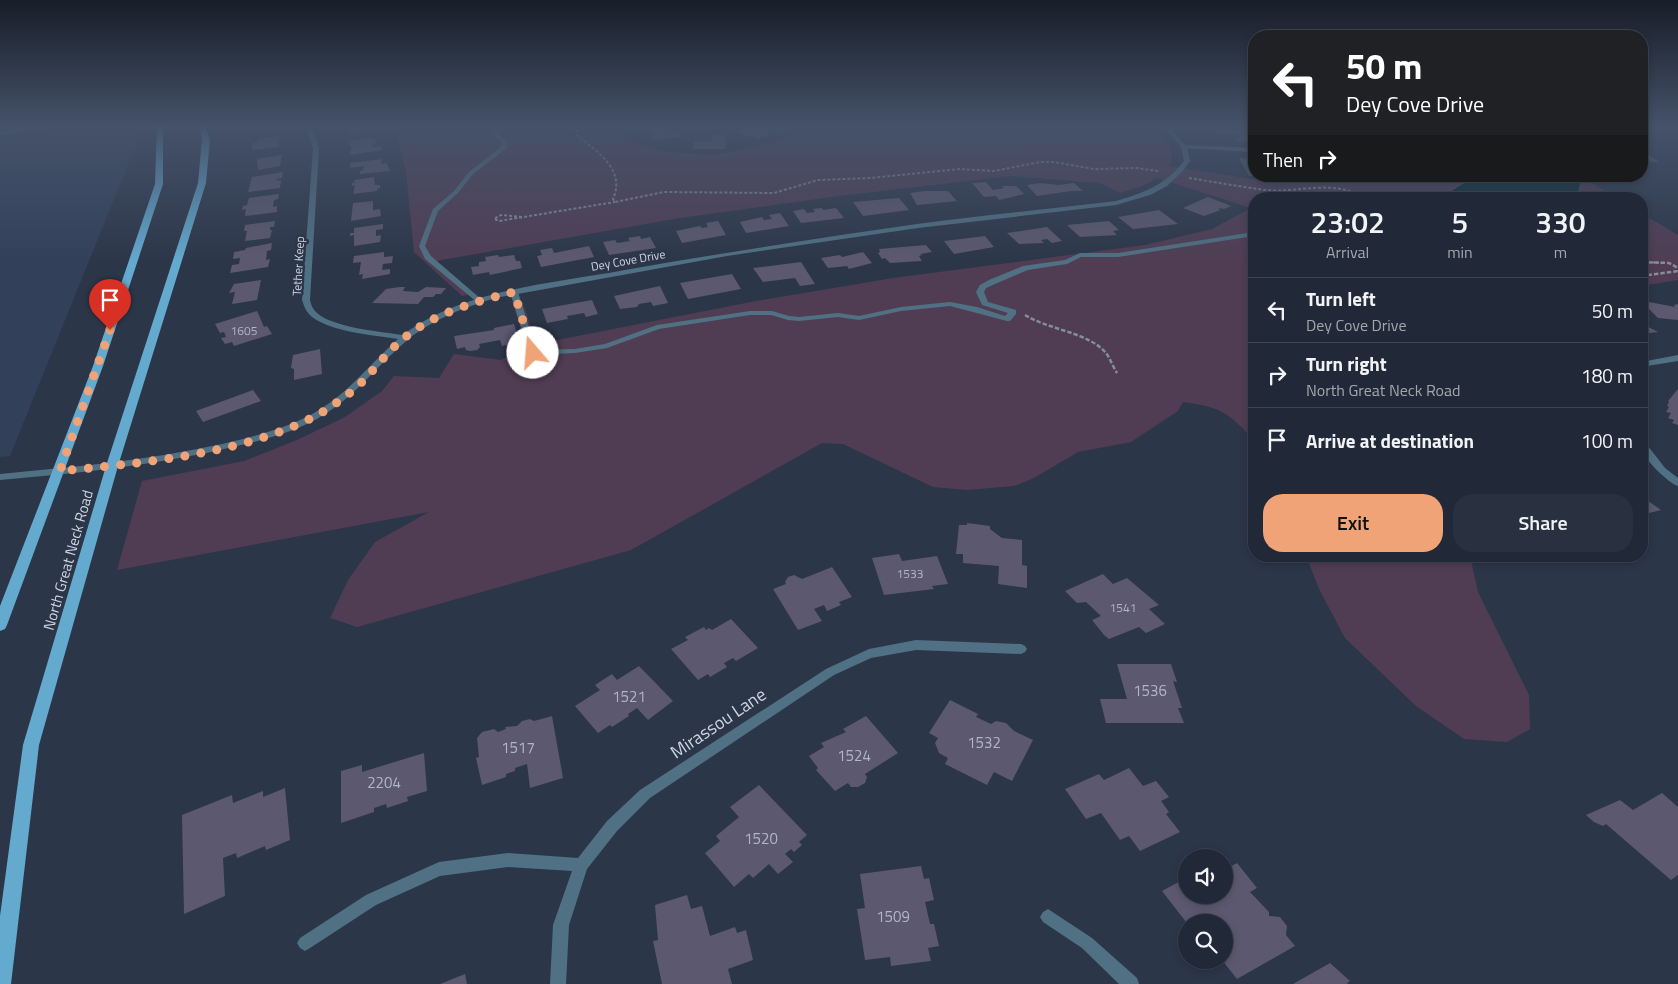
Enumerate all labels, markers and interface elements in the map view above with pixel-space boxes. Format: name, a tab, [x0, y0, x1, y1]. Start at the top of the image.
text: 50 m	[1346, 39, 1422, 93]
icon: left	[1263, 50, 1328, 115]
text: Dey Cove Drive	[1346, 87, 1484, 121]
text: Then	[1263, 145, 1303, 174]
icon: right	[1313, 145, 1341, 173]
text: 23:02	[1310, 199, 1385, 245]
text: 5	[1452, 199, 1468, 245]
text: 330	[1535, 199, 1586, 245]
street label: Tether Keep	[287, 236, 309, 296]
text: Arrival	[1326, 240, 1369, 264]
text: min	[1447, 240, 1473, 264]
text: m	[1554, 240, 1567, 264]
street label: Dey Cove Drive	[589, 244, 667, 276]
pin	[89, 279, 131, 330]
text: Turn left	[1306, 284, 1376, 313]
icon: arrive	[96, 286, 124, 314]
icon: left	[1263, 296, 1291, 324]
text: 50 m	[1592, 296, 1633, 325]
text: Dey Cove Drive	[1306, 313, 1407, 337]
house number: 1605	[231, 321, 258, 340]
position arrow	[506, 326, 558, 378]
text: Turn right	[1306, 349, 1387, 378]
icon: right	[1263, 361, 1291, 389]
text: 180 m	[1581, 361, 1633, 390]
text: North Great Neck Road	[1306, 378, 1461, 402]
icon: arrive	[1263, 426, 1291, 454]
text: Arrive at destination	[1306, 426, 1474, 455]
text: 100 m	[1581, 426, 1633, 455]
street label: North Great Neck Road	[37, 487, 99, 633]
button: Exit	[1263, 494, 1443, 552]
button: Share	[1453, 494, 1633, 552]
house number: 1533	[897, 564, 923, 583]
house number: 1541	[1110, 598, 1136, 617]
house number: 1536	[1133, 679, 1167, 702]
street label: Mirassou Lane	[665, 681, 771, 765]
house number: 1521	[612, 685, 646, 708]
house number: 1532	[967, 731, 1001, 754]
house number: 1517	[501, 736, 535, 759]
house number: 1524	[837, 744, 871, 767]
house number: 2204	[367, 771, 401, 794]
house number: 1520	[744, 827, 778, 850]
map controls	[1178, 849, 1233, 969]
button: sound	[1178, 849, 1233, 904]
house number: 1509	[876, 905, 910, 928]
button: search	[1178, 914, 1233, 969]

